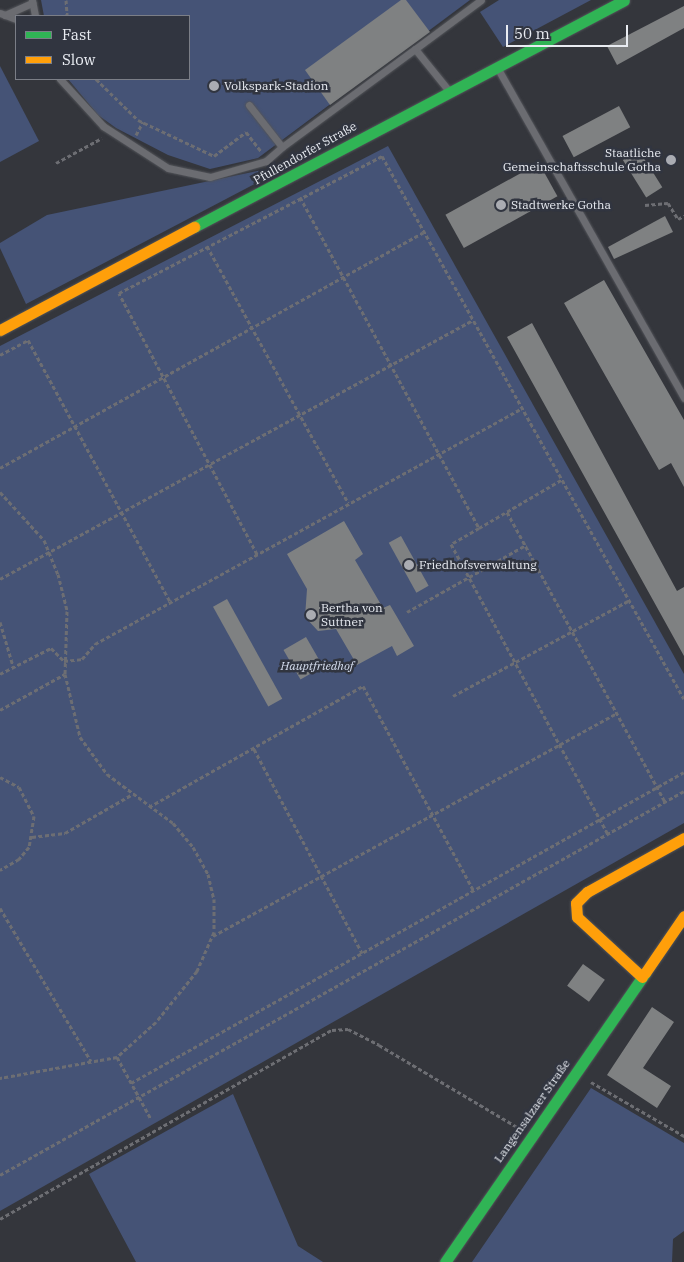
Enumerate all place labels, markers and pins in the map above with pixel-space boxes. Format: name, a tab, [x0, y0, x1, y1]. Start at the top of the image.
place label: Volkspark-Stadion	[224, 79, 328, 93]
marker: Volkspark-Stadion	[208, 80, 220, 92]
place label: Staatliche Gemeinschaftsschule Gotha	[503, 146, 661, 174]
marker: Staatliche Gemeinschaftsschule Gotha	[665, 154, 677, 166]
place label: Stadtwerke Gotha	[511, 198, 611, 212]
marker: Stadtwerke Gotha	[495, 199, 507, 211]
place label: Friedhofsverwaltung	[419, 558, 537, 572]
marker: Friedhofsverwaltung	[403, 559, 415, 571]
place label: Bertha von Suttner	[321, 601, 383, 629]
marker: Bertha von Suttner	[305, 609, 317, 621]

